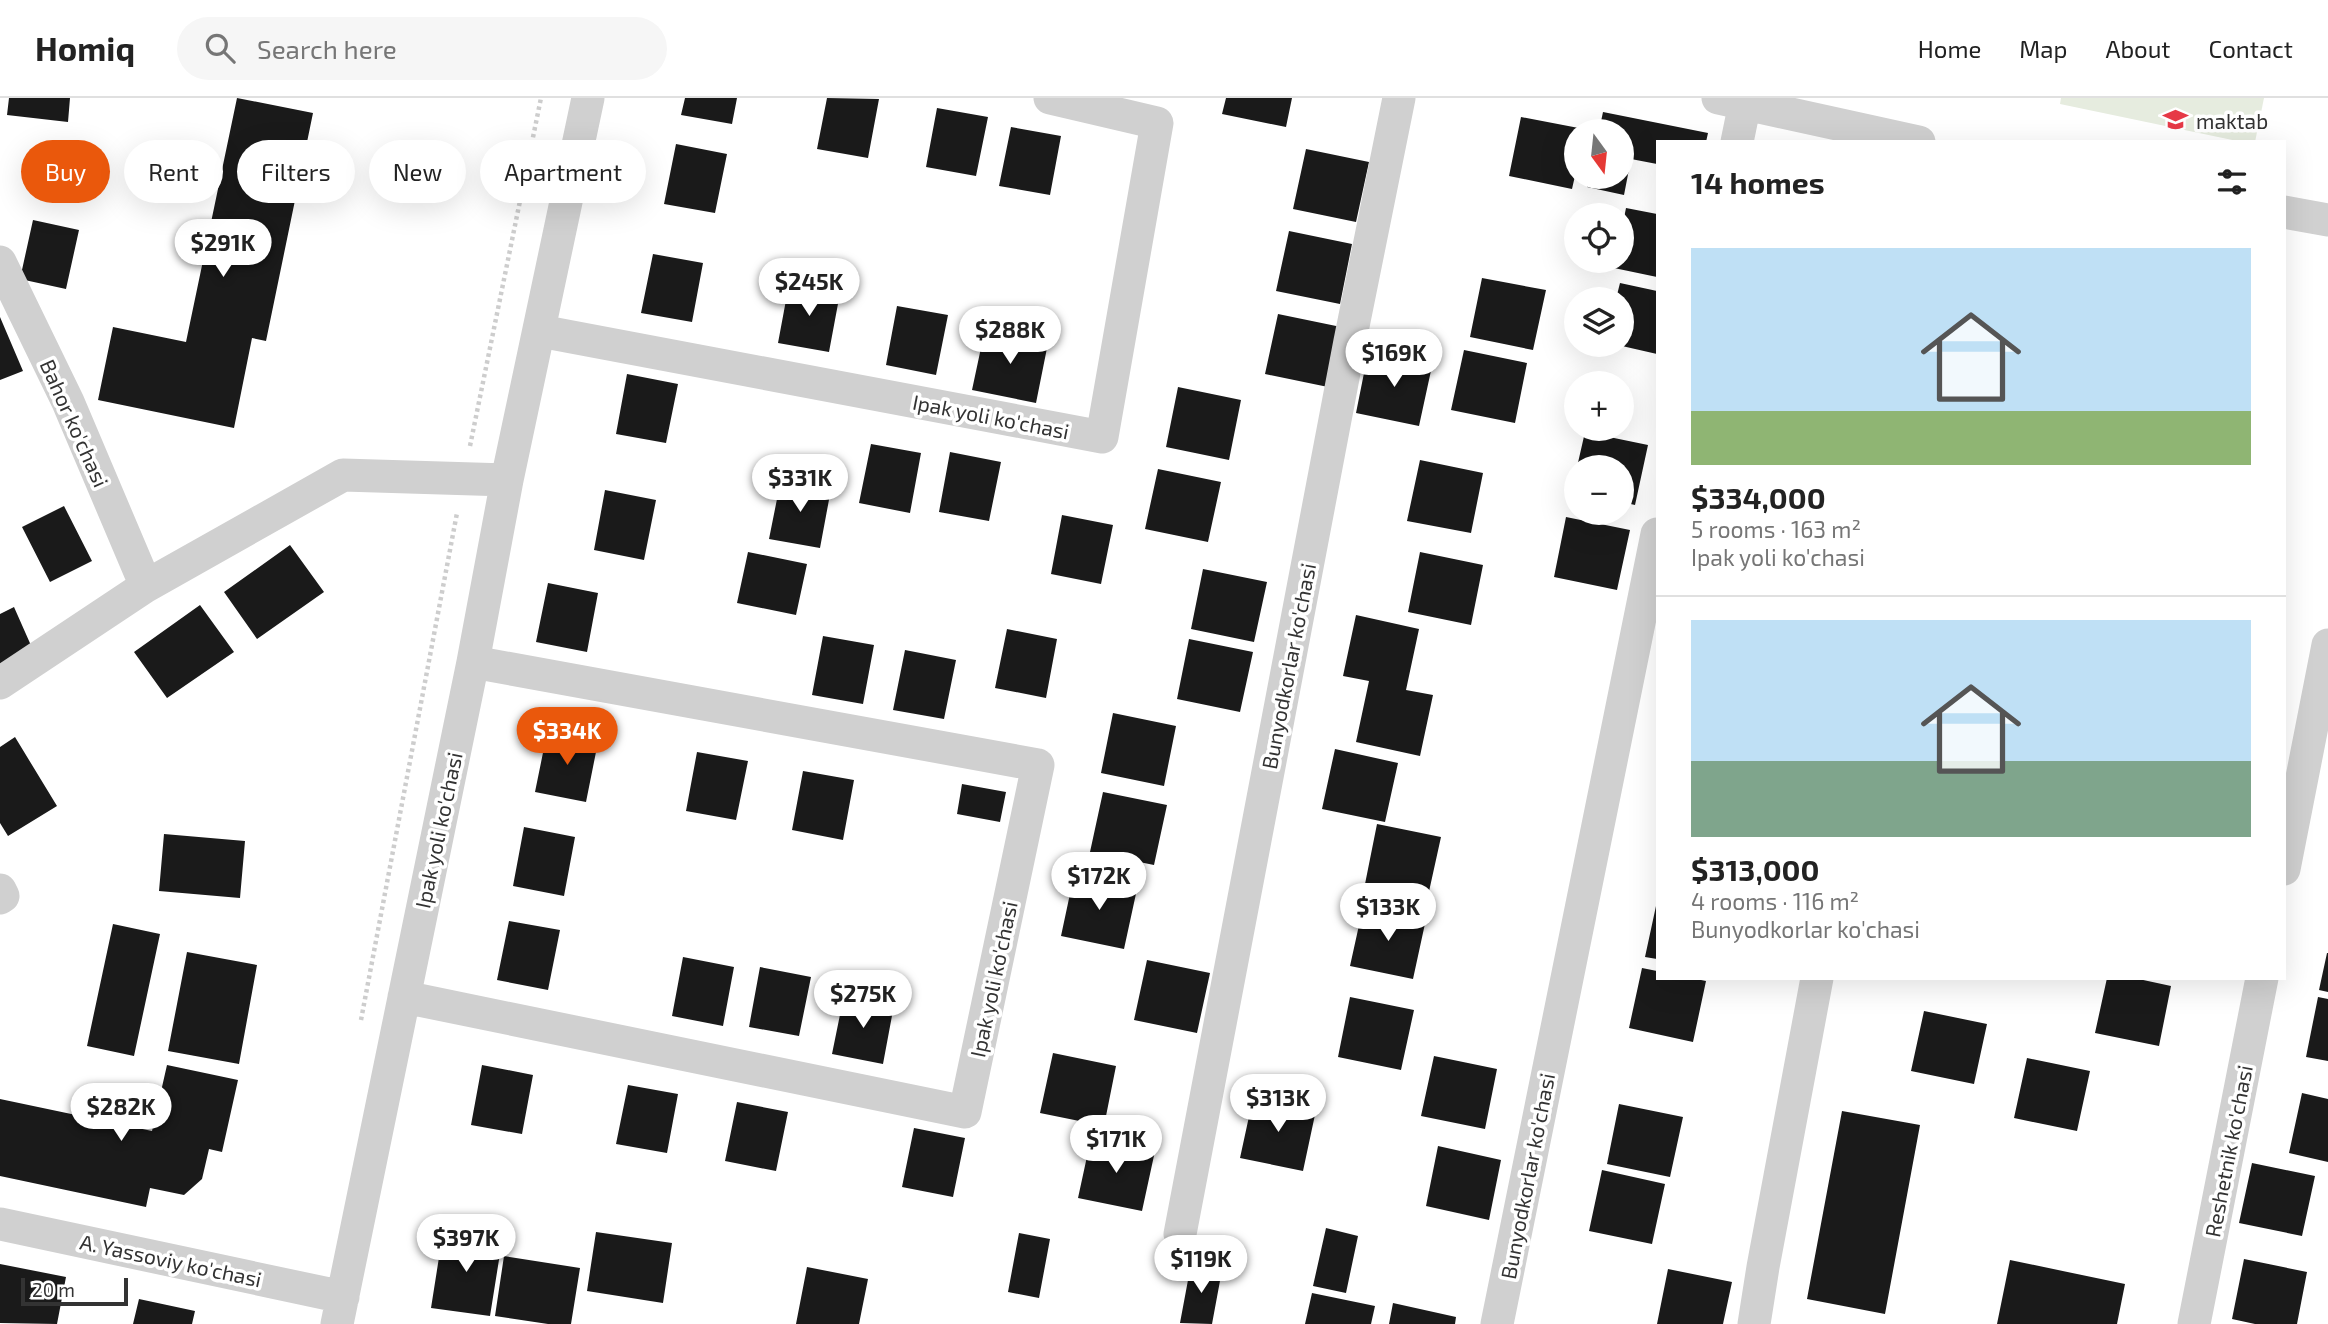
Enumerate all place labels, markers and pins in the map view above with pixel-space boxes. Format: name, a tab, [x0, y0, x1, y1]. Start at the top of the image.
school or university icon: maktab	[2162, 106, 2190, 134]
place label: maktab	[2196, 108, 2268, 133]
pin: $291K	[174, 220, 272, 279]
pin: $245K	[760, 258, 858, 318]
pin: $288K	[961, 306, 1059, 366]
pin: $169K	[1345, 330, 1443, 389]
pin: $331K	[751, 454, 849, 514]
pin: $334K	[518, 708, 616, 767]
pin: $172K	[1050, 852, 1148, 912]
pin: $133K	[1339, 884, 1437, 943]
pin: $275K	[814, 970, 912, 1030]
pin: $313K	[1229, 1074, 1327, 1134]
pin: $282K	[72, 1084, 170, 1143]
pin: $171K	[1067, 1116, 1165, 1175]
pin: $397K	[417, 1214, 515, 1274]
pin: $119K	[1152, 1236, 1250, 1295]

